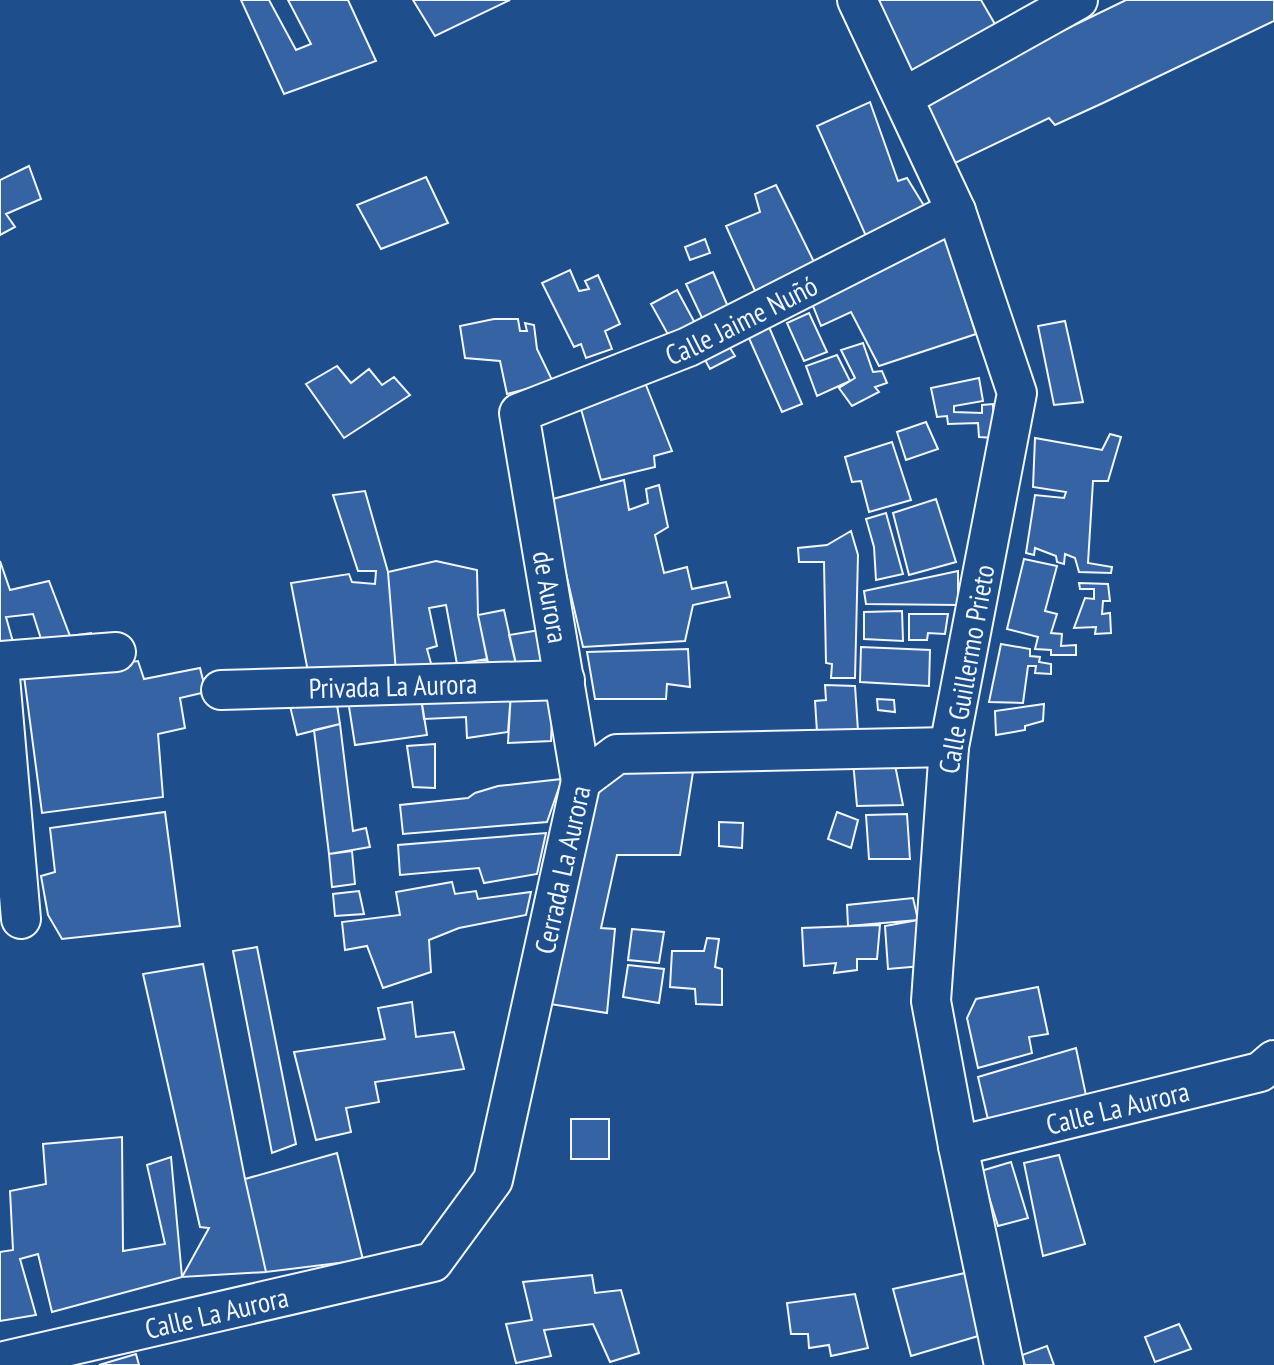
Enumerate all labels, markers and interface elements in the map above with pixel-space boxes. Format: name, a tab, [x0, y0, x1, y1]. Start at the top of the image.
street label: Calle Jaime Nuñó	[659, 266, 823, 373]
street label: de Aurora	[525, 548, 577, 646]
street label: Calle Guillermo Prieto	[929, 562, 1003, 776]
street label: Privada La Aurora	[308, 664, 478, 706]
street label: Cerrada La Aurora	[525, 782, 598, 957]
street label: Calle La Aurora	[1042, 1072, 1193, 1142]
street label: Calle La Aurora	[141, 1278, 292, 1346]

